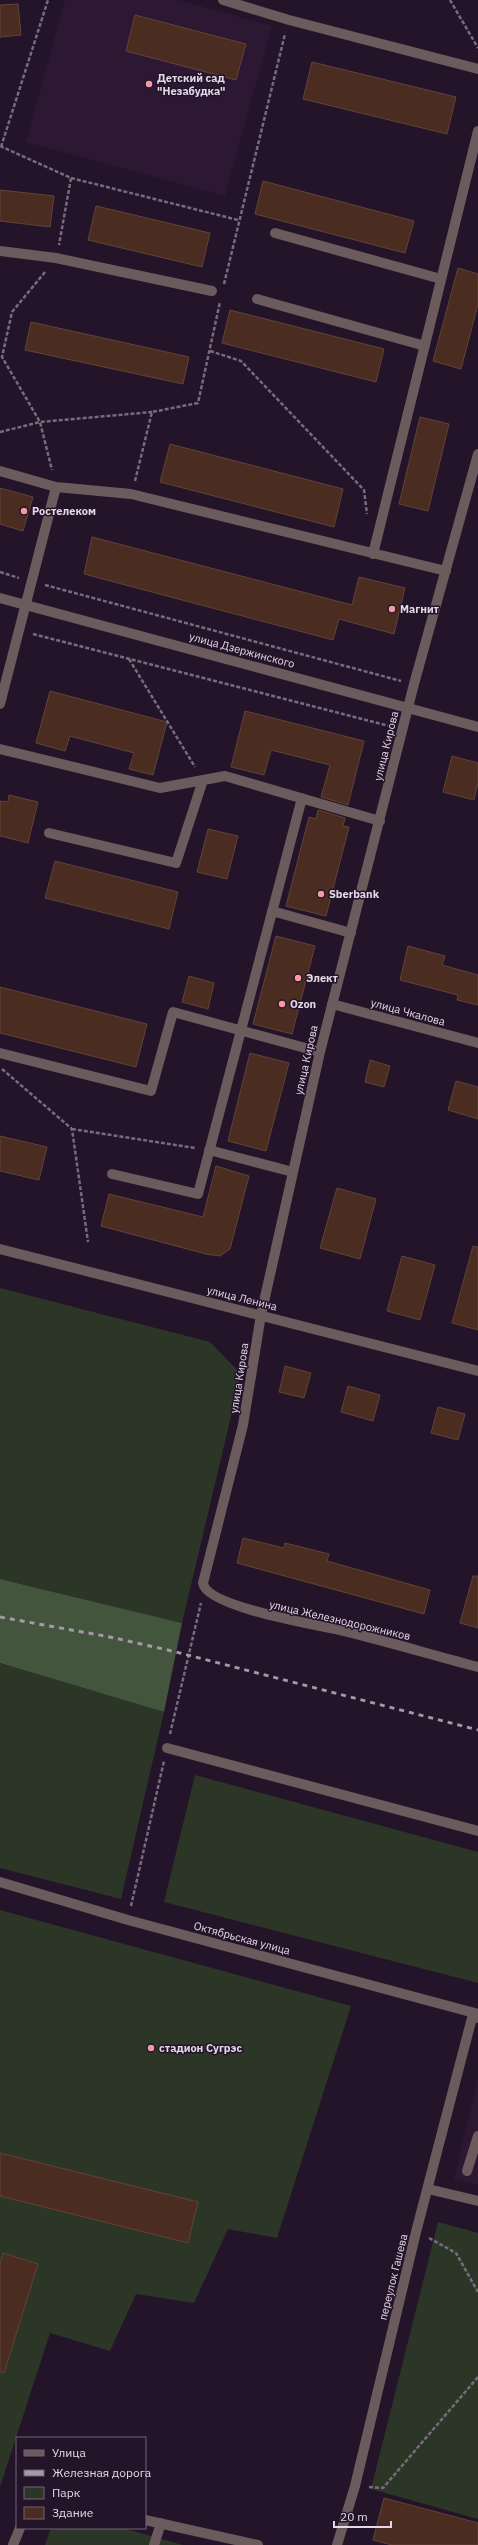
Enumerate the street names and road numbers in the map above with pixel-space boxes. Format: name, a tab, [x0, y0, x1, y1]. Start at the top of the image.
street label: улица Дзержинского	[188, 629, 296, 671]
street label: улица Кирова	[371, 710, 401, 782]
street label: улица Чкалова	[369, 995, 447, 1029]
street label: улица Кирова	[291, 1024, 321, 1096]
street label: улица Ленина	[205, 1283, 279, 1314]
street label: улица Кирова	[227, 1342, 252, 1414]
street label: улица Железнодорожников	[268, 1597, 412, 1643]
street label: Октябрьская улица	[192, 1918, 292, 1958]
street label: переулок Гашева	[376, 2232, 410, 2322]

